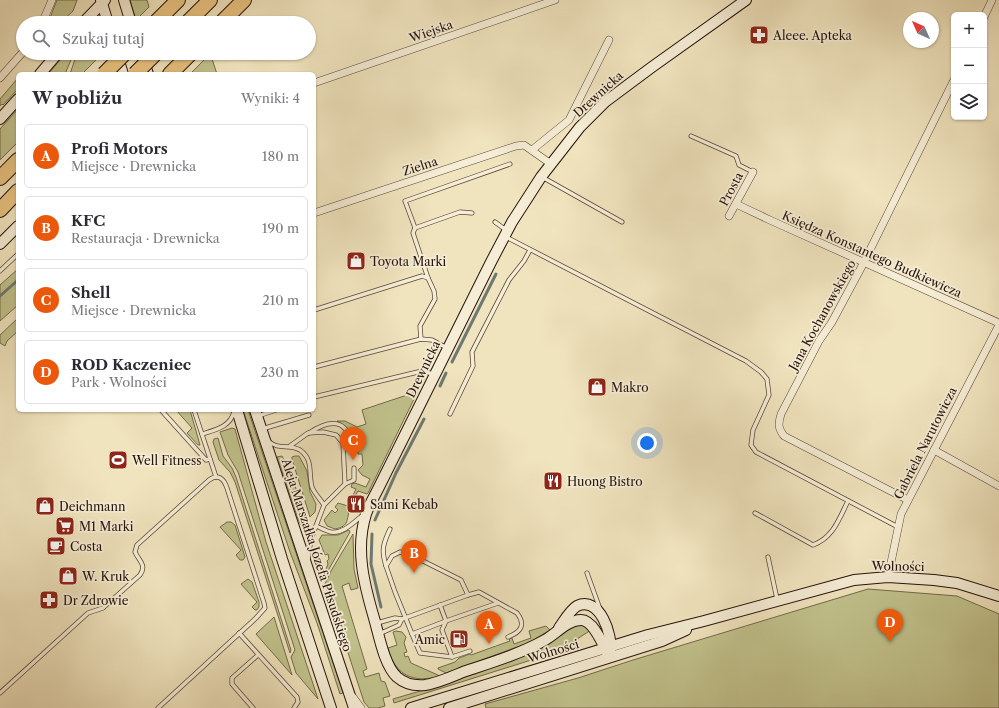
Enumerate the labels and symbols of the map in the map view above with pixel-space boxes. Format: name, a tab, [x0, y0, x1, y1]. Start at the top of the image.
north arrow	[903, 12, 939, 48]
street label: Wiejska	[406, 16, 455, 46]
pharmacy icon: Aleee. Apteka	[748, 24, 770, 46]
place label: Aleee. Apteka	[772, 28, 852, 43]
street label: Drewnicka	[570, 67, 626, 120]
street label: Zielna	[401, 153, 440, 179]
street label: Prosta	[716, 169, 746, 208]
street label: Księdza Konstantego Budkiewicza	[780, 207, 965, 301]
shop icon: Toyota Marki	[345, 250, 367, 272]
place label: Toyota Marki	[370, 254, 447, 269]
street label: Jana Kochanowskiego	[784, 257, 859, 375]
street label: Drewnicka	[403, 337, 444, 400]
shop icon: Makro	[586, 376, 608, 398]
place label: Makro	[611, 380, 649, 395]
street label: Gabriela Narutowicza	[890, 384, 960, 501]
pin: C	[340, 427, 366, 460]
your location	[637, 433, 657, 453]
sports icon: Well Fitness	[107, 449, 129, 471]
place label: Well Fitness	[131, 453, 202, 468]
street label: Aleja Marszałka Józefa Piłsudskiego	[278, 456, 355, 653]
restaurant icon: Huong Bistro	[542, 470, 564, 492]
place label: Huong Bistro	[567, 474, 643, 489]
restaurant icon: Sami Kebab	[345, 493, 367, 515]
shop icon: Deichmann	[34, 495, 56, 517]
place label: Sami Kebab	[370, 497, 438, 512]
place label: Deichmann	[59, 499, 126, 514]
supermarket icon: M1 Marki	[54, 515, 76, 537]
place label: M1 Marki	[79, 519, 134, 534]
cafe icon: Costa	[45, 535, 67, 557]
place label: Costa	[70, 539, 103, 554]
pin: B	[401, 540, 427, 573]
street label: Wolności	[870, 558, 925, 574]
shop icon: W. Kruk	[57, 565, 79, 587]
place label: W. Kruk	[81, 569, 130, 584]
pharmacy icon: Dr Zdrowie	[38, 589, 60, 611]
place label: Dr Zdrowie	[63, 593, 129, 608]
pin: D	[877, 609, 903, 642]
pin: A	[476, 611, 502, 644]
fuel station icon: Amic	[448, 628, 470, 650]
place label: Amic	[414, 632, 445, 647]
street label: Wolności	[524, 636, 581, 666]

